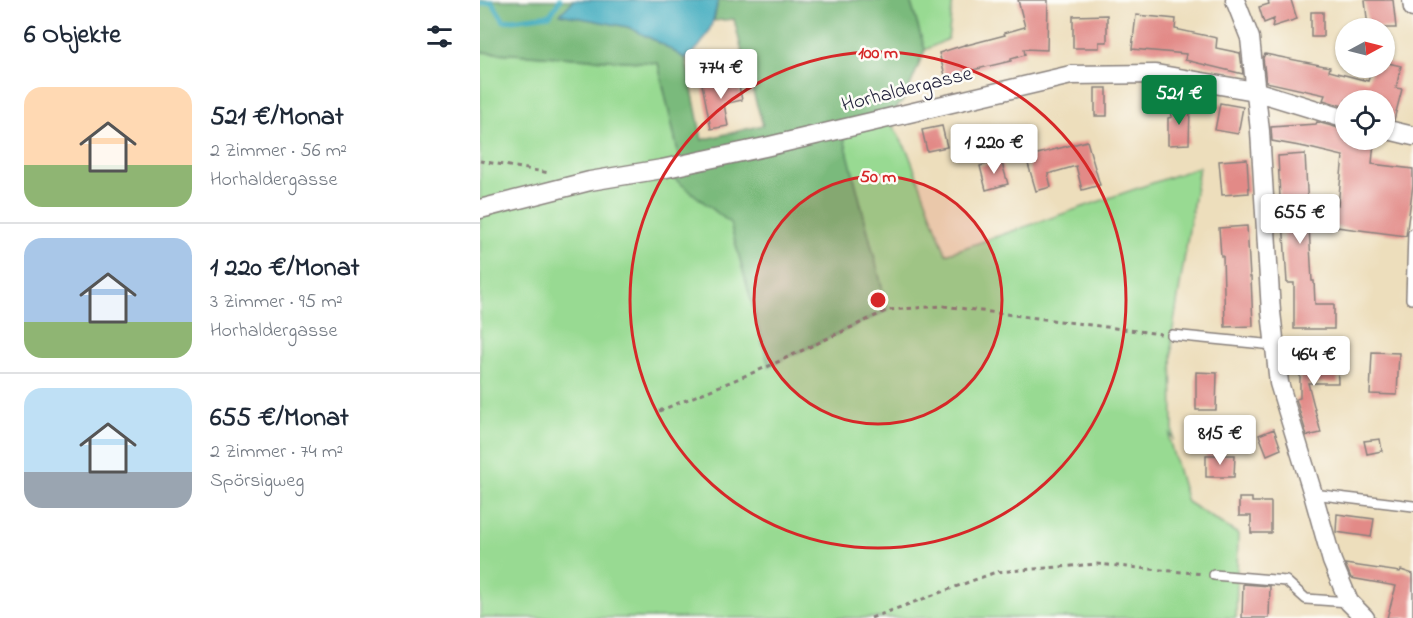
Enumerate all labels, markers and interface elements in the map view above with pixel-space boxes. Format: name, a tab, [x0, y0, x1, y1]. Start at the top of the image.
text: 6 Objekte	[24, 17, 121, 55]
north arrow	[1335, 18, 1395, 78]
map controls	[1335, 18, 1395, 150]
icon: filters	[423, 20, 456, 53]
text: 100 m	[858, 41, 898, 67]
pin: 774 €	[679, 49, 763, 100]
text: 774 €	[699, 54, 743, 83]
street label: Horhaldergasse	[838, 59, 977, 123]
pin: 521 €	[1137, 75, 1221, 126]
text: 521 €	[1156, 80, 1202, 109]
button: locate	[1335, 90, 1395, 150]
text: 521 €/Monat	[210, 99, 344, 137]
icon: home	[72, 111, 144, 183]
pin: 1 220 €	[939, 124, 1049, 175]
text: 1 220 €	[965, 129, 1023, 158]
text: 2 Zimmer · 56 m²	[210, 137, 347, 166]
text: 50 m	[860, 165, 896, 191]
text: Horhaldergasse	[210, 166, 337, 195]
pin: 655 €	[1258, 194, 1342, 245]
text: 655 €	[1275, 199, 1325, 228]
text: 1 220 €/Monat	[210, 250, 359, 288]
icon: home	[72, 262, 144, 334]
text: 3 Zimmer · 95 m²	[210, 288, 343, 317]
centre of rings	[868, 290, 888, 310]
text: Horhaldergasse	[210, 317, 337, 346]
pin: 464 €	[1272, 336, 1356, 387]
text: 464 €	[1292, 341, 1336, 370]
text: 655 €/Monat	[210, 400, 349, 438]
icon: home	[72, 412, 144, 484]
pin: 815 €	[1178, 415, 1262, 466]
text: 815 €	[1198, 420, 1242, 449]
text: 2 Zimmer · 74 m²	[210, 438, 343, 467]
text: Spörsigweg	[210, 467, 304, 496]

